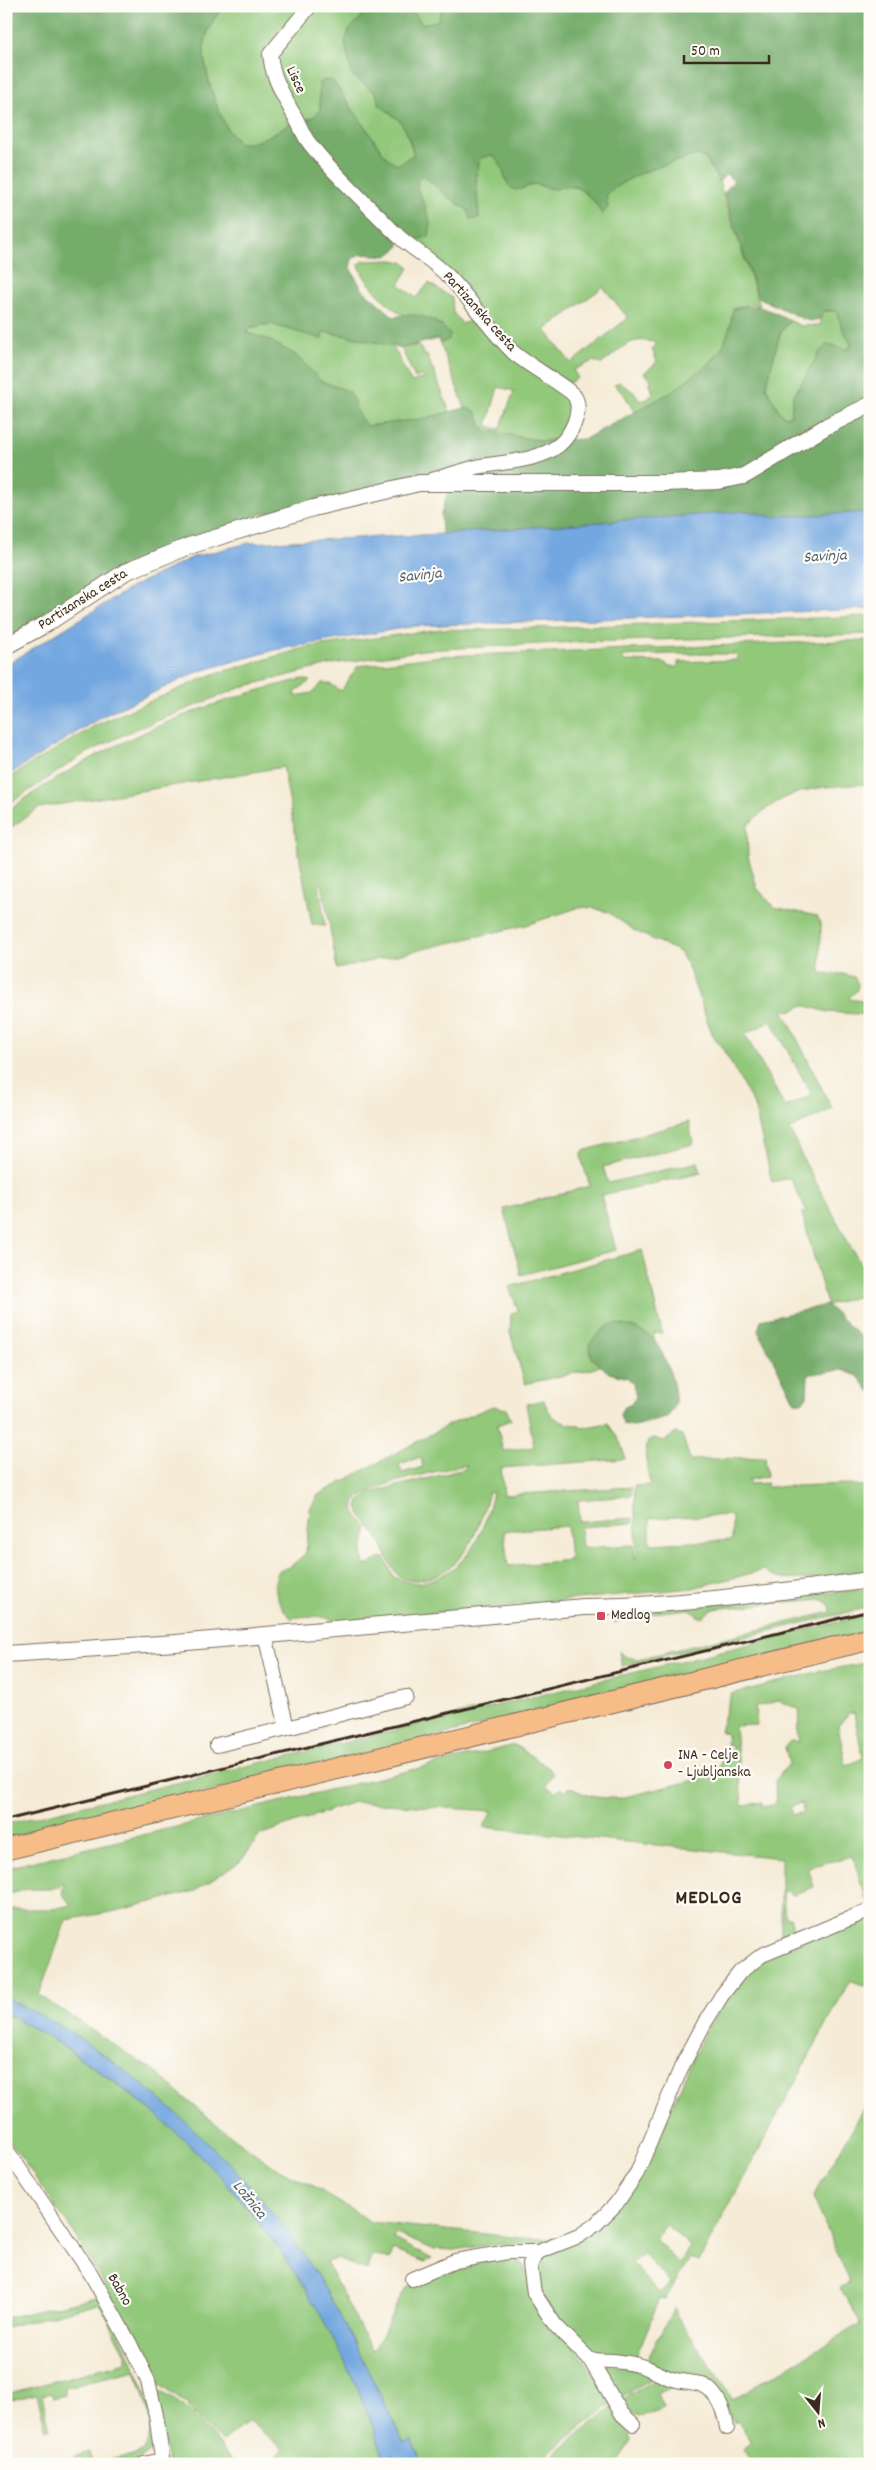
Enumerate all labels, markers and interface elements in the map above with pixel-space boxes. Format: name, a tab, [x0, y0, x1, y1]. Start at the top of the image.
scale bar	[684, 32, 768, 64]
text: 50 m	[691, 41, 720, 63]
street label: Lisce	[279, 63, 311, 98]
street label: Partizanska cesta	[437, 267, 522, 358]
water label: Savinja	[803, 544, 849, 570]
water label: Savinja	[397, 562, 444, 590]
street label: Partizanska cesta	[34, 563, 133, 636]
place label: Medlog	[611, 1605, 650, 1627]
marker: Medlog	[595, 1610, 607, 1622]
place label: INA - Celje - Ljubljanska	[678, 1745, 752, 1784]
marker: INA - Celje - Ljubljanska	[662, 1759, 674, 1771]
district label: MEDLOG	[676, 1885, 742, 1913]
water label: Ložnica	[226, 2176, 273, 2225]
street label: Babno	[101, 2270, 137, 2311]
north arrow	[794, 2388, 844, 2438]
text: N	[815, 2412, 827, 2433]

